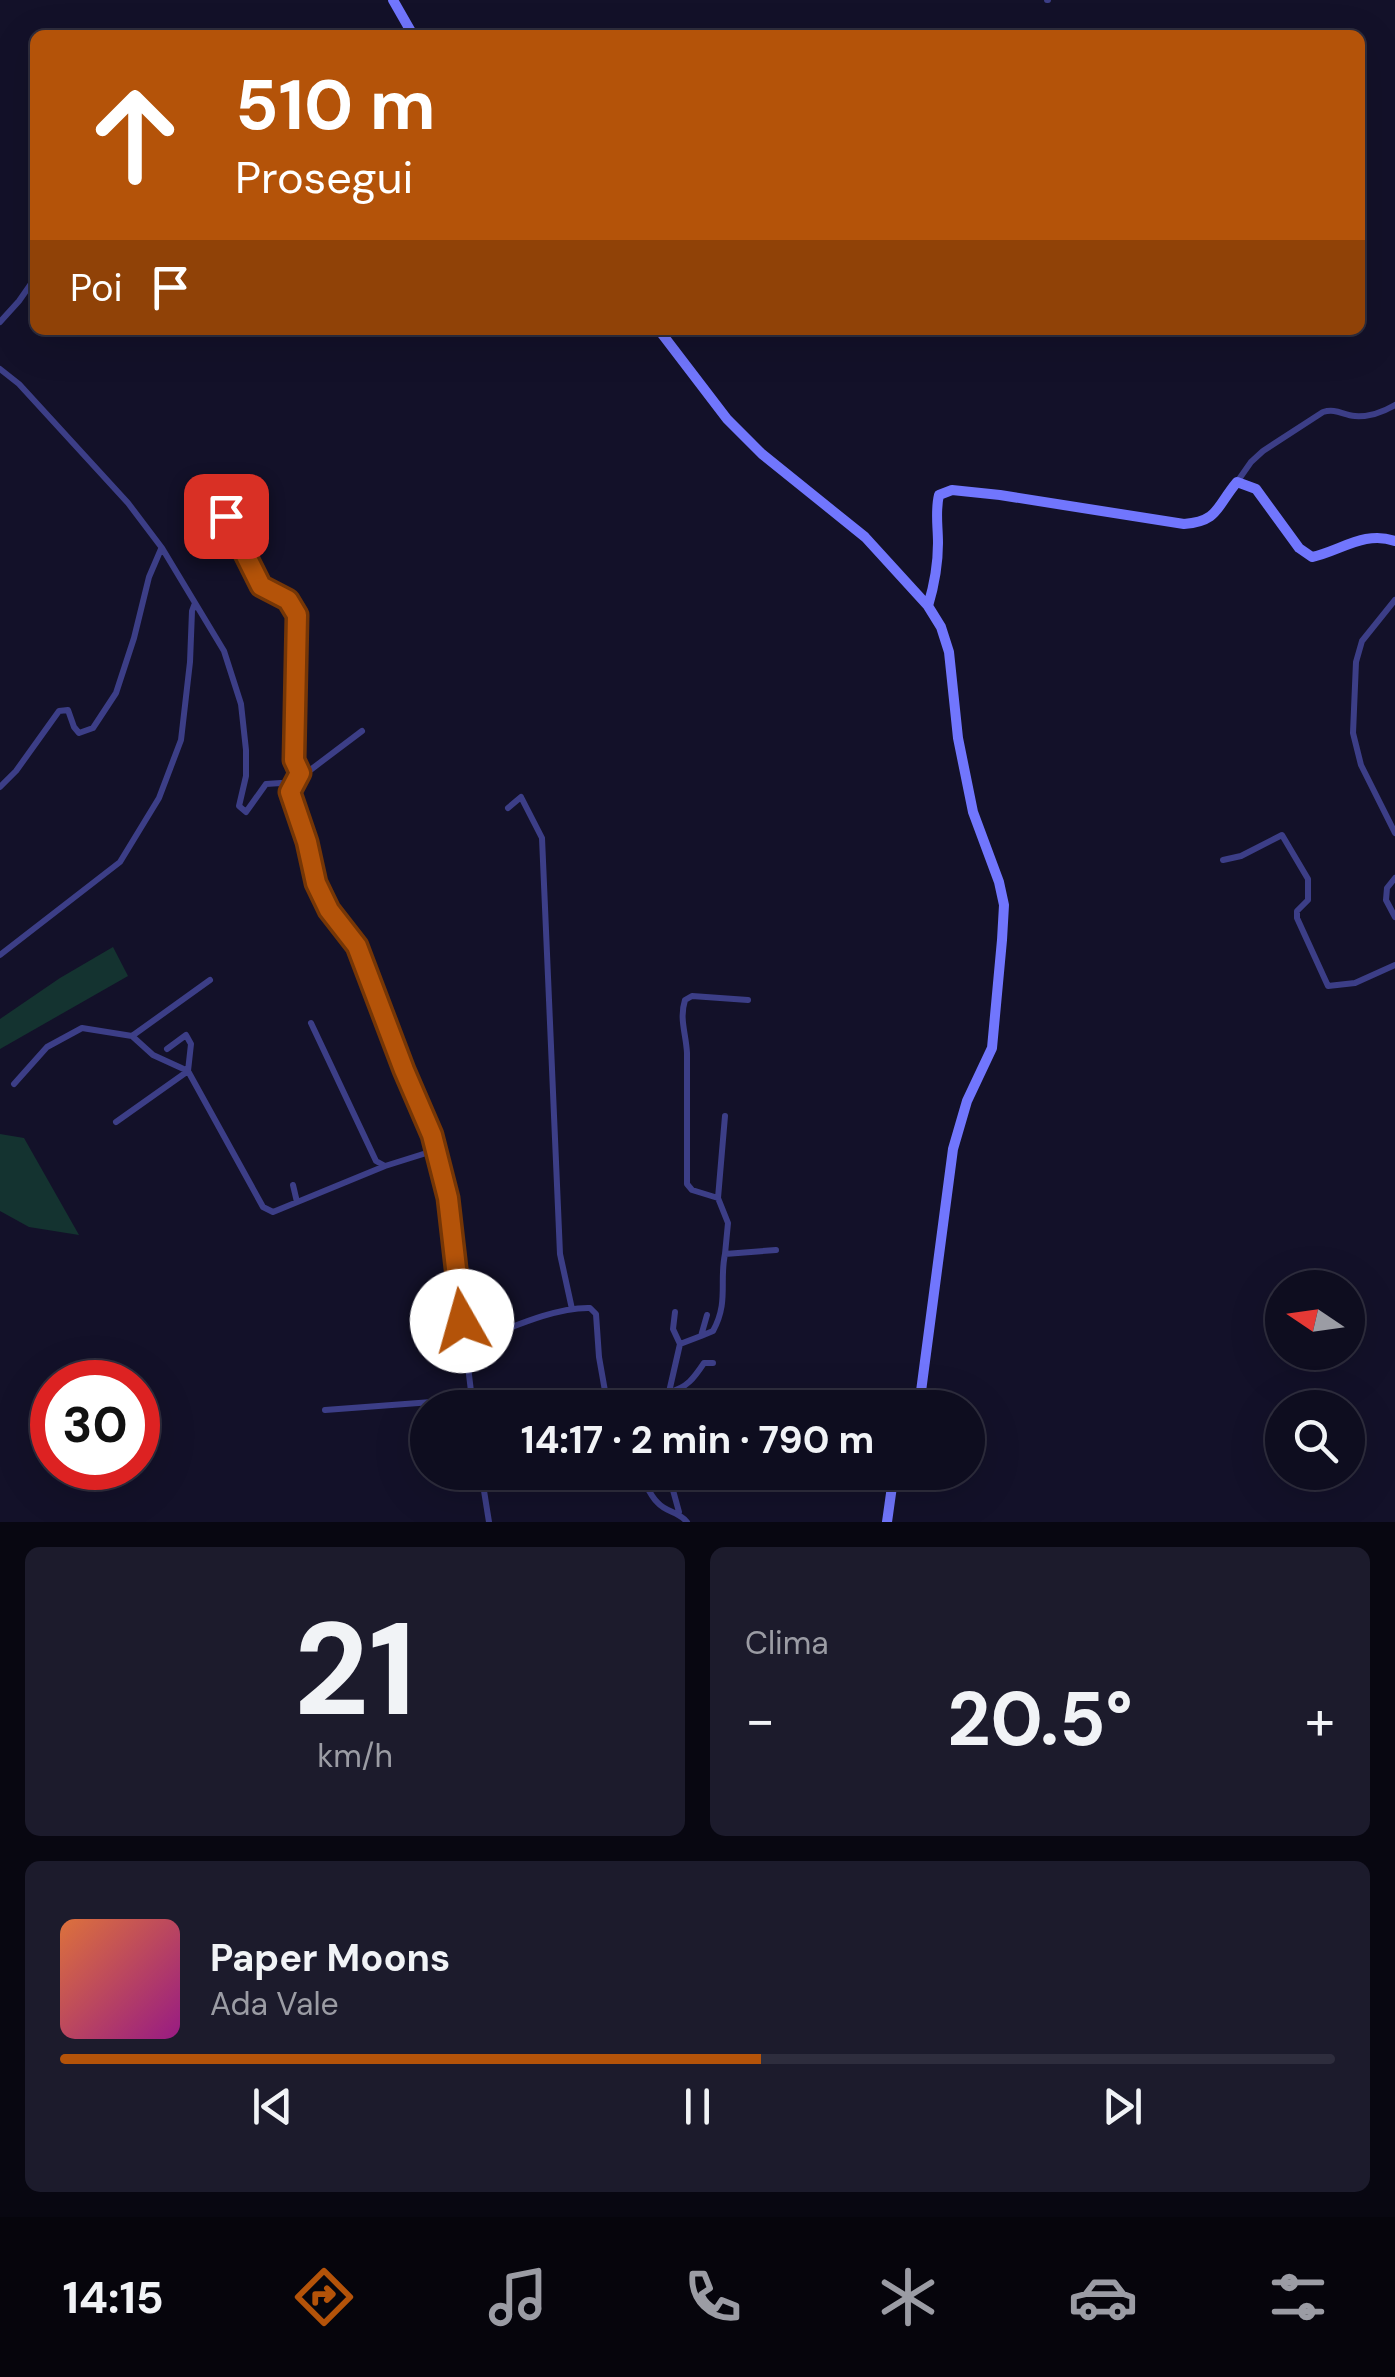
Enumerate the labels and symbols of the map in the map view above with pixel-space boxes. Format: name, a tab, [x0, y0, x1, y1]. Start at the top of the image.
pin	[184, 474, 269, 559]
position arrow	[410, 1269, 514, 1373]
north arrow	[1265, 1270, 1365, 1370]
speed limit sign: 30	[30, 1360, 160, 1490]

